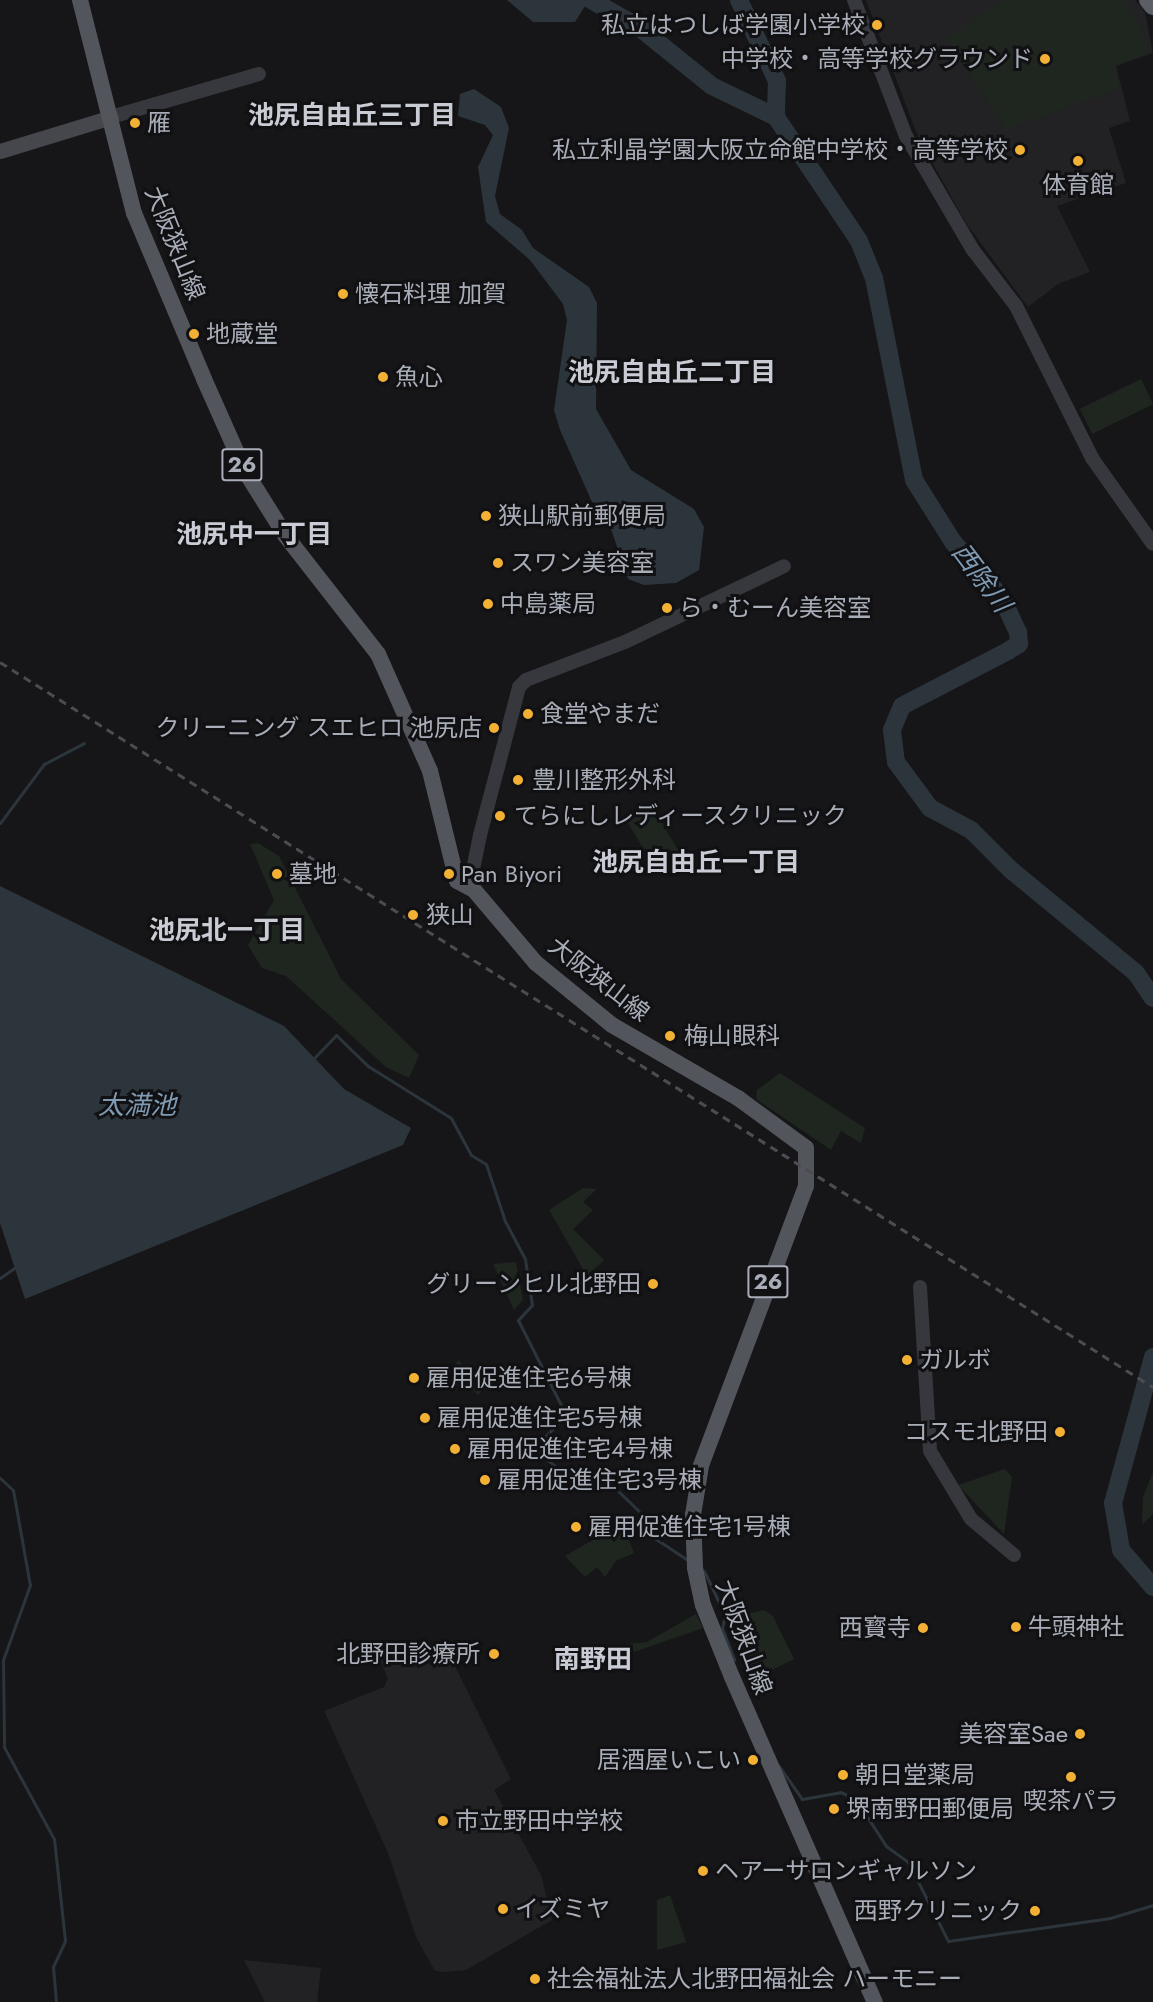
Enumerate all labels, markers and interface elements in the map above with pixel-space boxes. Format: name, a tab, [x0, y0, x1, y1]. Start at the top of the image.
place label: 私立はつしば学園小学校	[601, 11, 865, 39]
marker: 私立はつしば学園小学校	[870, 18, 884, 32]
place label: 中学校・高等学校グラウンド	[721, 45, 1033, 73]
marker: 中学校・高等学校グラウンド	[1038, 52, 1052, 66]
district label: 池尻自由丘三丁目	[248, 100, 456, 132]
place label: 雁	[147, 109, 171, 137]
marker: 雁	[128, 116, 142, 130]
place label: 私立利晶学園大阪立命館中学校・高等学校	[552, 136, 1008, 164]
marker: 私立利晶学園大阪立命館中学校・高等学校	[1013, 143, 1027, 157]
marker: 体育館	[1071, 154, 1085, 168]
place label: 体育館	[1042, 171, 1114, 199]
street label: 大阪狭山線	[139, 182, 211, 304]
place label: 懐石料理 加賀	[355, 280, 506, 308]
marker: 懐石料理 加賀	[336, 287, 350, 301]
place label: 地蔵堂	[206, 320, 278, 348]
marker: 地蔵堂	[187, 327, 201, 341]
district label: 池尻自由丘二丁目	[568, 357, 776, 389]
place label: 魚心	[395, 363, 443, 391]
marker: 魚心	[376, 370, 390, 384]
road number: 26	[221, 446, 263, 484]
place label: 狭山駅前郵便局	[498, 502, 666, 530]
marker: 狭山駅前郵便局	[479, 509, 493, 523]
district label: 池尻中一丁目	[176, 519, 332, 551]
water label: 西除川	[945, 537, 1017, 619]
place label: スワン美容室	[510, 549, 654, 577]
marker: スワン美容室	[491, 556, 505, 570]
place label: 中島薬局	[500, 590, 596, 618]
place label: ら・むーん美容室	[679, 594, 871, 622]
marker: 中島薬局	[481, 597, 495, 611]
marker: ら・むーん美容室	[660, 601, 674, 615]
place label: 食堂やまだ	[540, 700, 660, 728]
marker: 食堂やまだ	[521, 707, 535, 721]
place label: クリーニング スエヒロ 池尻店	[156, 714, 482, 742]
marker: クリーニング スエヒロ 池尻店	[487, 721, 501, 735]
place label: 豊川整形外科	[532, 766, 676, 794]
marker: 豊川整形外科	[509, 771, 527, 789]
place label: てらにしレディースクリニック	[514, 802, 850, 830]
marker: てらにしレディースクリニック	[491, 807, 509, 825]
district label: 池尻自由丘一丁目	[592, 847, 800, 879]
place label: 墓地	[289, 860, 337, 888]
place label: Pan Biyori	[461, 860, 562, 888]
marker: 墓地	[270, 867, 284, 881]
marker: Pan Biyori	[442, 867, 456, 881]
place label: 狭山	[426, 901, 474, 929]
marker: 狭山	[404, 906, 422, 924]
district label: 池尻北一丁目	[149, 915, 305, 947]
street label: 大阪狭山線	[543, 931, 655, 1027]
place label: 梅山眼科	[684, 1022, 780, 1050]
marker: 梅山眼科	[661, 1027, 679, 1045]
water label: 太満池	[98, 1090, 176, 1122]
road number: 26	[747, 1263, 789, 1301]
place label: グリーンヒル北野田	[425, 1270, 641, 1298]
marker: グリーンヒル北野田	[646, 1277, 660, 1291]
place label: ガルボ	[919, 1346, 991, 1374]
marker: ガルボ	[900, 1353, 914, 1367]
place label: 雇用促進住宅6号棟	[426, 1364, 632, 1392]
marker: 雇用促進住宅6号棟	[407, 1371, 421, 1385]
place label: 雇用促進住宅5号棟	[437, 1404, 643, 1432]
marker: 雇用促進住宅5号棟	[418, 1411, 432, 1425]
place label: コスモ北野田	[904, 1418, 1048, 1446]
marker: コスモ北野田	[1053, 1425, 1067, 1439]
place label: 雇用促進住宅4号棟	[467, 1435, 673, 1463]
marker: 雇用促進住宅4号棟	[448, 1442, 462, 1456]
place label: 雇用促進住宅3号棟	[497, 1466, 702, 1494]
marker: 雇用促進住宅3号棟	[478, 1473, 492, 1487]
place label: 雇用促進住宅1号棟	[588, 1513, 791, 1541]
marker: 雇用促進住宅1号棟	[569, 1520, 583, 1534]
street label: 大阪狭山線	[710, 1576, 778, 1698]
place label: 牛頭神社	[1028, 1613, 1124, 1641]
place label: 西寳寺	[839, 1614, 911, 1642]
marker: 牛頭神社	[1009, 1620, 1023, 1634]
marker: 西寳寺	[916, 1621, 930, 1635]
place label: 北野田診療所	[336, 1640, 480, 1668]
district label: 南野田	[554, 1644, 632, 1676]
marker: 北野田診療所	[485, 1645, 503, 1663]
place label: 美容室Sae	[959, 1720, 1068, 1748]
marker: 美容室Sae	[1073, 1727, 1087, 1741]
place label: 居酒屋いこい	[597, 1746, 741, 1774]
marker: 居酒屋いこい	[746, 1753, 760, 1767]
place label: 朝日堂薬局	[855, 1761, 975, 1789]
marker: 朝日堂薬局	[836, 1768, 850, 1782]
marker: 喫茶パラ	[1064, 1770, 1078, 1784]
place label: 喫茶パラ	[1023, 1787, 1119, 1815]
place label: 堺南野田郵便局	[846, 1795, 1014, 1823]
marker: 堺南野田郵便局	[827, 1802, 841, 1816]
place label: 市立野田中学校	[455, 1807, 623, 1835]
marker: 市立野田中学校	[436, 1814, 450, 1828]
place label: ヘアーサロンギャルソン	[715, 1857, 978, 1885]
marker: ヘアーサロンギャルソン	[696, 1864, 710, 1878]
place label: イズミヤ	[515, 1895, 611, 1923]
place label: 西野クリニック	[854, 1897, 1022, 1925]
marker: イズミヤ	[496, 1902, 510, 1916]
marker: 西野クリニック	[1026, 1902, 1044, 1920]
place label: 社会福祉法人北野田福祉会 ハーモニー	[547, 1965, 962, 1993]
marker: 社会福祉法人北野田福祉会 ハーモニー	[528, 1972, 542, 1986]

